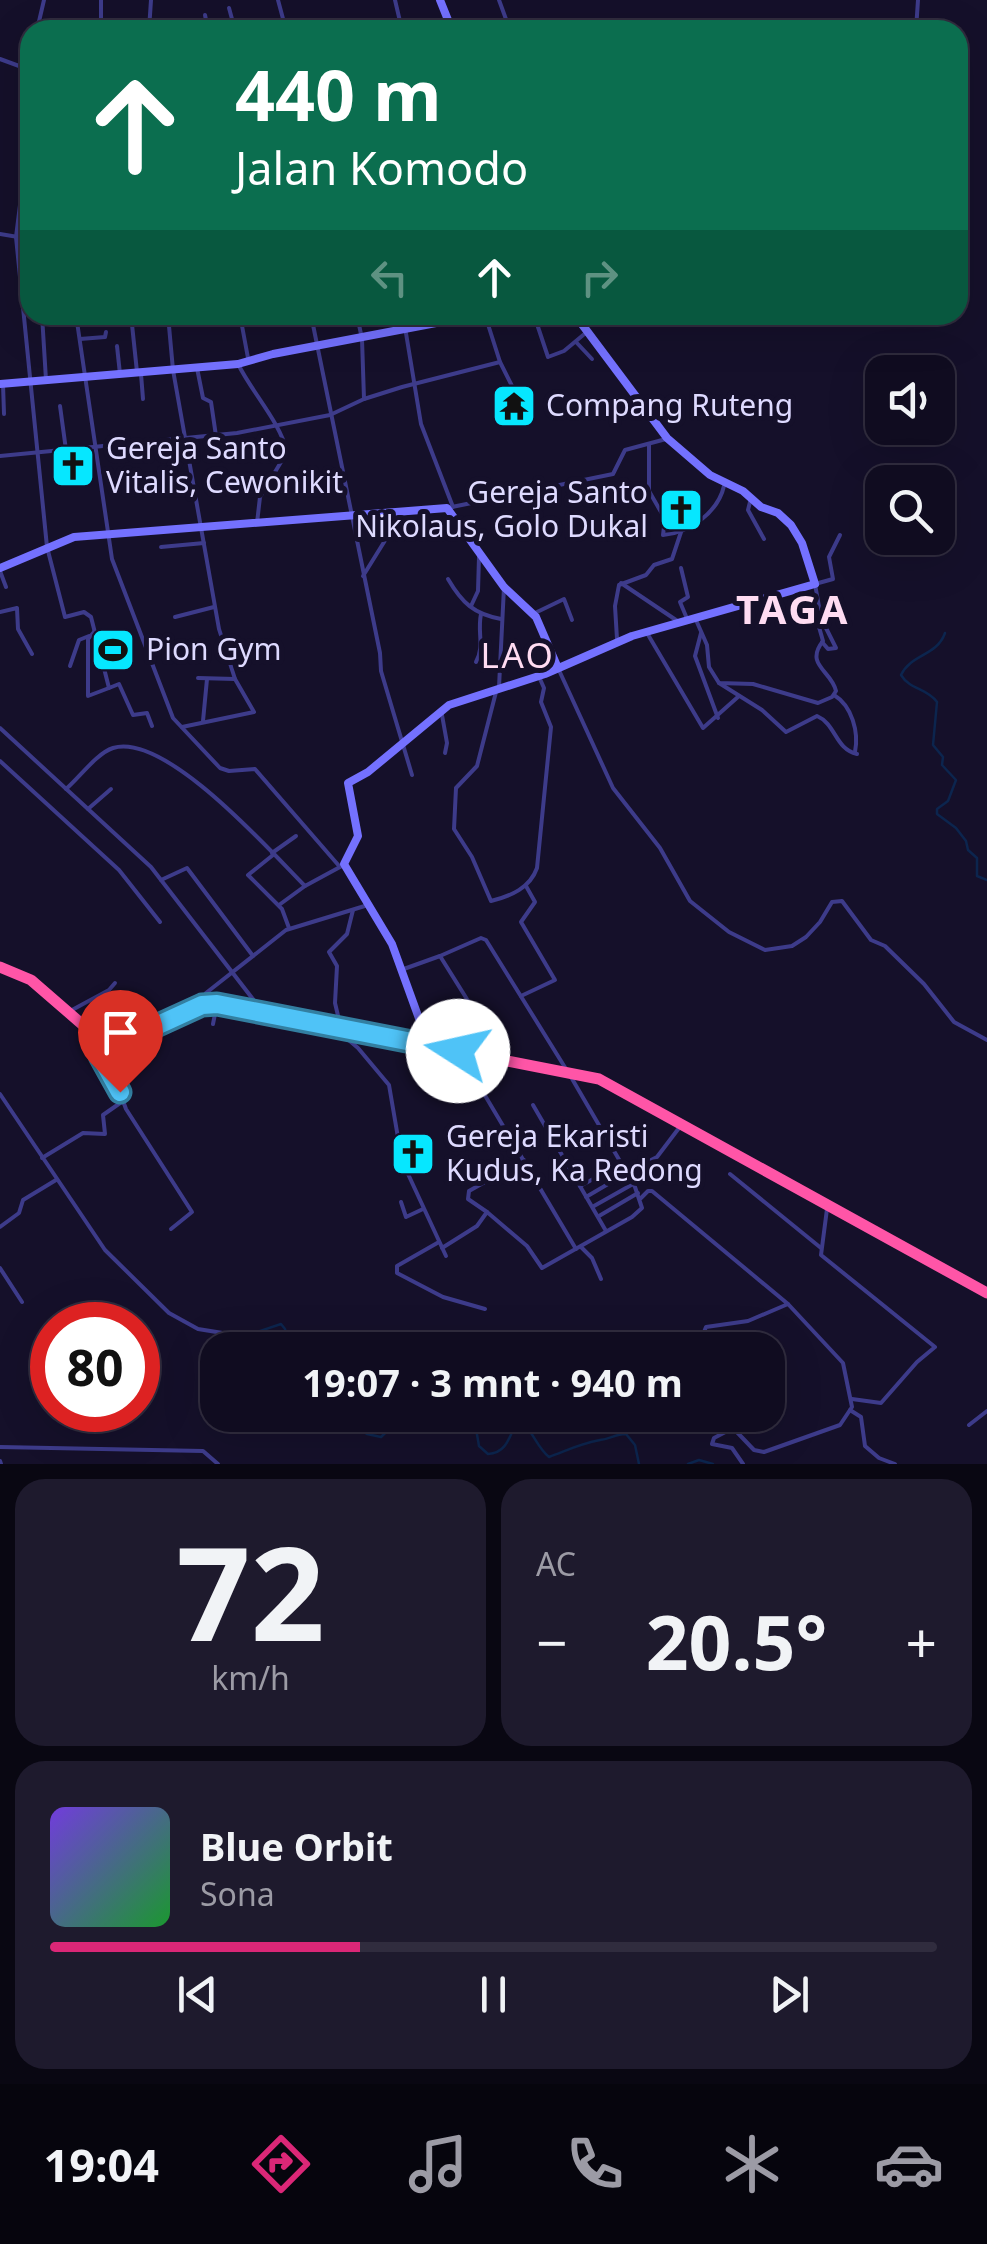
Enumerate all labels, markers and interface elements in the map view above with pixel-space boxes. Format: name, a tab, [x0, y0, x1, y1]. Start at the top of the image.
text: 440 m	[235, 46, 442, 142]
icon: ahead	[70, 60, 200, 190]
text: Jalan Komodo	[235, 137, 528, 198]
icon: left	[362, 250, 417, 305]
icon: ahead	[467, 250, 522, 305]
icon: right	[572, 250, 627, 305]
map controls	[865, 355, 955, 555]
button: sound	[865, 355, 955, 445]
temple icon: Compang Ruteng	[491, 383, 537, 429]
place label: Compang Ruteng	[546, 384, 793, 425]
place label: Gereja Santo Vitalis, Cewonikit	[106, 427, 343, 502]
church icon: Gereja Santo Vitalis, Cewonikit	[50, 443, 96, 489]
button: search	[865, 465, 955, 555]
place label: Gereja Santo Nikolaus, Golo Dukal	[355, 471, 648, 546]
church icon: Gereja Santo Nikolaus, Golo Dukal	[658, 487, 704, 533]
district label: TAGA	[736, 581, 850, 636]
sports icon: Pion Gym	[90, 627, 136, 673]
place label: Pion Gym	[146, 628, 282, 669]
district label: LAO	[481, 631, 555, 678]
pin	[78, 990, 163, 1093]
position arrow	[406, 999, 510, 1103]
icon: arrive	[93, 1005, 148, 1060]
place label: Gereja Ekaristi Kudus, Ka Redong	[446, 1115, 703, 1190]
church icon: Gereja Ekaristi Kudus, Ka Redong	[390, 1131, 436, 1177]
speed limit sign: 80	[30, 1302, 160, 1432]
text: 19:07 · 3 mnt · 940 m	[302, 1356, 683, 1408]
text: 72	[176, 1502, 325, 1679]
text: AC	[536, 1542, 576, 1585]
text: 20.5°	[646, 1590, 827, 1692]
text: −	[536, 1604, 567, 1679]
text: +	[906, 1604, 937, 1679]
text: km/h	[211, 1656, 290, 1699]
text: Blue Orbit	[200, 1820, 393, 1872]
text: Sona	[200, 1872, 275, 1915]
icon: previous	[170, 1967, 225, 2022]
icon: pause	[466, 1967, 521, 2022]
icon: next	[762, 1967, 817, 2022]
icon: directions	[246, 2129, 316, 2199]
icon: music	[403, 2129, 473, 2199]
icon: phone	[560, 2129, 630, 2199]
icon: climate	[717, 2129, 787, 2199]
icon: car	[874, 2129, 944, 2199]
text: 19:04	[43, 2134, 159, 2195]

